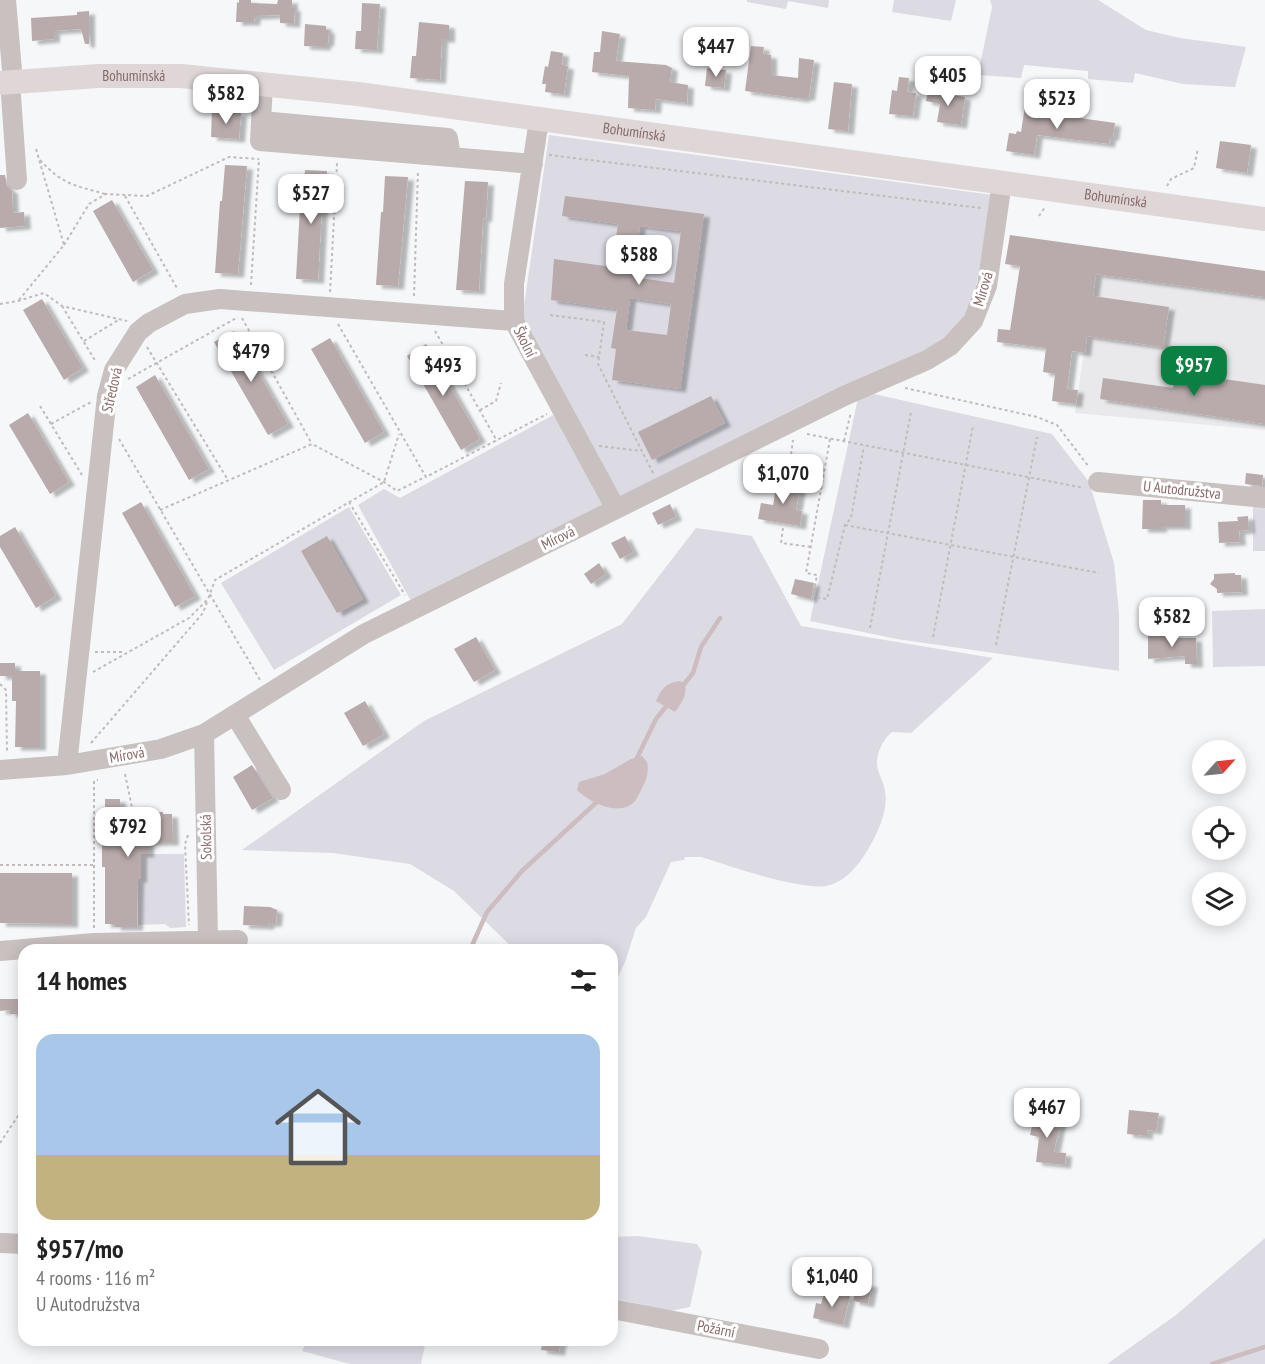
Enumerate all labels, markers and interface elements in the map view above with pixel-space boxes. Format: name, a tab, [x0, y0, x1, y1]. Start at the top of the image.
pin: $447	[680, 27, 752, 78]
text: $447	[697, 33, 735, 59]
pin: $405	[912, 56, 984, 107]
text: $405	[929, 62, 967, 88]
street label: Bohumínská	[102, 66, 165, 85]
pin: $582	[190, 74, 262, 125]
pin: $523	[1021, 79, 1093, 130]
text: $582	[207, 80, 245, 106]
text: $523	[1038, 85, 1076, 111]
street label: Bohumínská	[602, 118, 667, 145]
pin: $527	[275, 174, 347, 225]
text: $527	[292, 180, 330, 206]
street label: Bohumínská	[1083, 184, 1148, 212]
pin: $588	[603, 235, 675, 286]
text: $588	[620, 241, 658, 267]
street label: Mírová	[968, 269, 997, 308]
street label: Školní	[510, 323, 541, 361]
pin: $479	[215, 332, 287, 383]
text: $479	[232, 338, 270, 364]
pin: $493	[407, 346, 479, 397]
pin: $957	[1158, 346, 1230, 397]
text: $493	[424, 352, 462, 378]
text: $957	[1175, 352, 1213, 378]
street label: Středová	[97, 366, 126, 414]
pin: $1,070	[734, 454, 832, 505]
text: $1,070	[757, 460, 809, 486]
street label: U Autodružstva	[1142, 476, 1222, 503]
street label: Mírová	[538, 521, 578, 554]
pin: $582	[1136, 597, 1208, 648]
text: $582	[1153, 603, 1191, 629]
north arrow	[1192, 740, 1246, 794]
map controls	[1192, 740, 1246, 926]
street label: Mírová	[108, 742, 146, 767]
button: locate	[1192, 806, 1246, 860]
pin: $792	[92, 807, 164, 858]
text: $792	[109, 813, 147, 839]
street label: Sokolská	[196, 814, 215, 860]
button: layers	[1192, 872, 1246, 926]
text: 14 homes	[36, 964, 127, 997]
icon: filters	[567, 964, 600, 997]
icon: home	[264, 1073, 372, 1181]
pin: $467	[1011, 1088, 1083, 1139]
text: $467	[1028, 1094, 1066, 1120]
text: $957/mo	[36, 1232, 124, 1265]
pin: $1,040	[783, 1257, 881, 1308]
text: $1,040	[806, 1263, 858, 1289]
text: 4 rooms · 116 m²	[36, 1265, 155, 1291]
text: U Autodružstva	[36, 1291, 140, 1317]
street label: Požární	[696, 1316, 737, 1342]

